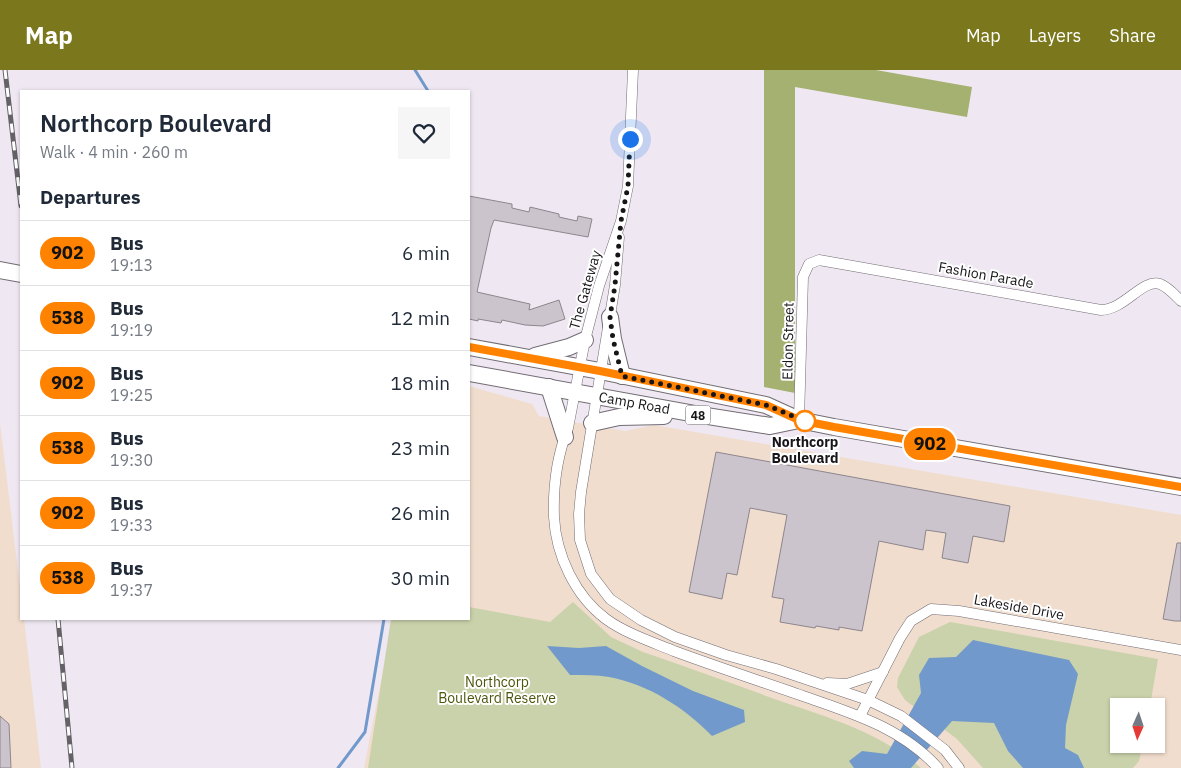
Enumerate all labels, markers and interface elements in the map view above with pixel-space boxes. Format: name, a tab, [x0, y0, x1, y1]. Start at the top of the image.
text: Map	[25, 19, 73, 51]
text: Map	[966, 24, 1001, 47]
text: Layers	[1029, 24, 1081, 47]
text: Share	[1109, 24, 1156, 47]
text: Northcorp Boulevard	[40, 107, 272, 139]
button: heart	[398, 107, 450, 159]
your location	[618, 127, 643, 152]
text: Walk · 4 min · 260 m	[40, 142, 188, 162]
text: Departures	[40, 185, 140, 209]
text: Bus	[110, 231, 144, 255]
text: 902	[51, 241, 84, 264]
text: 6 min	[402, 241, 450, 265]
street label: The Gateway	[565, 248, 605, 332]
text: 19:13	[110, 255, 153, 275]
street label: Fashion Parade	[937, 258, 1035, 292]
text: Bus	[110, 296, 144, 320]
street label: Eldon Street	[778, 302, 798, 380]
text: 538	[51, 306, 84, 329]
text: 12 min	[391, 306, 450, 330]
text: 19:19	[110, 320, 153, 340]
text: Bus	[110, 361, 144, 385]
text: 902	[51, 371, 84, 394]
text: 18 min	[391, 371, 450, 395]
text: 19:25	[110, 385, 153, 405]
street label: Camp Road	[597, 388, 671, 418]
road number: 48	[686, 406, 710, 424]
marker: Northcorp Boulevard	[794, 410, 816, 432]
text: Bus	[110, 426, 144, 450]
line badge: 902	[901, 428, 959, 460]
text: 902	[914, 432, 946, 455]
place label: Northcorp Boulevard	[771, 433, 839, 467]
text: 538	[51, 436, 84, 459]
text: 23 min	[391, 436, 450, 460]
text: 19:30	[110, 450, 153, 470]
text: Bus	[110, 491, 144, 515]
text: 902	[51, 501, 84, 524]
text: 26 min	[391, 501, 450, 525]
text: 19:33	[110, 515, 153, 535]
text: Bus	[110, 556, 144, 580]
text: 538	[51, 566, 84, 589]
text: 30 min	[391, 566, 450, 590]
text: 19:37	[110, 580, 153, 600]
street label: Lakeside Drive	[973, 590, 1066, 624]
park label: Northcorp Boulevard Reserve	[438, 673, 556, 707]
north arrow	[1110, 698, 1165, 752]
map controls	[1110, 698, 1165, 753]

